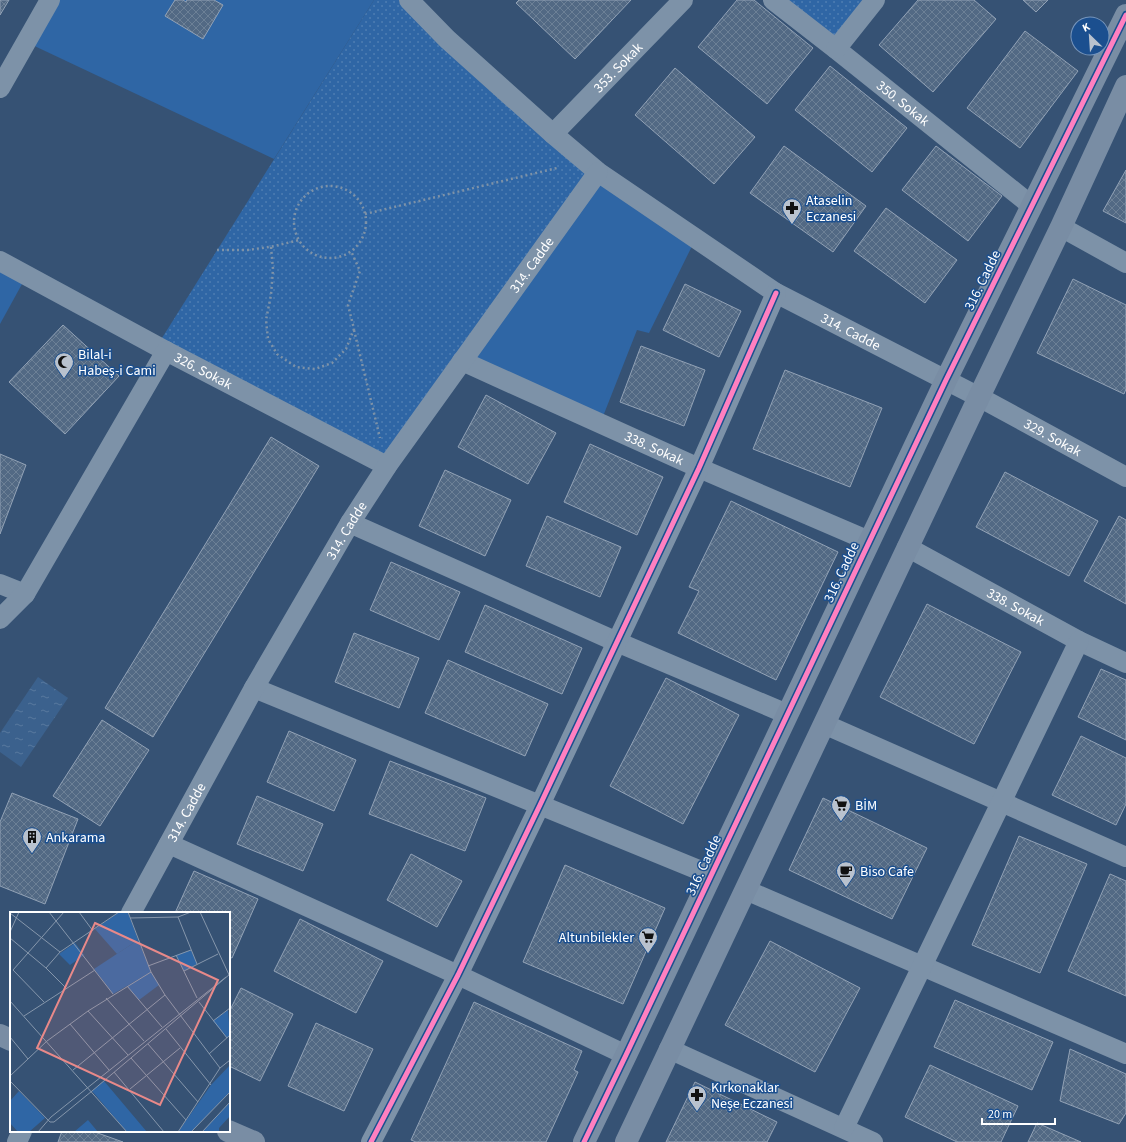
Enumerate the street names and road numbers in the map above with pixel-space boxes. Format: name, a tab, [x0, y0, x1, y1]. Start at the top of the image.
street label: 353. Sokak	[589, 38, 648, 98]
street label: 350. Sokak	[872, 76, 934, 131]
street label: 314. Cadde	[505, 233, 559, 297]
street label: 316. Cadde	[960, 247, 1006, 314]
street label: 314. Cadde	[817, 309, 884, 356]
street label: 326. Sokak	[170, 348, 236, 395]
street label: 329. Sokak	[1020, 414, 1085, 462]
street label: 338. Sokak	[621, 427, 687, 471]
street label: 314. Cadde	[322, 498, 372, 564]
street label: 316. Cadde	[819, 539, 865, 606]
street label: 338. Sokak	[983, 583, 1048, 631]
street label: 314. Cadde	[163, 779, 211, 846]
street label: 316. Cadde	[681, 832, 727, 899]

